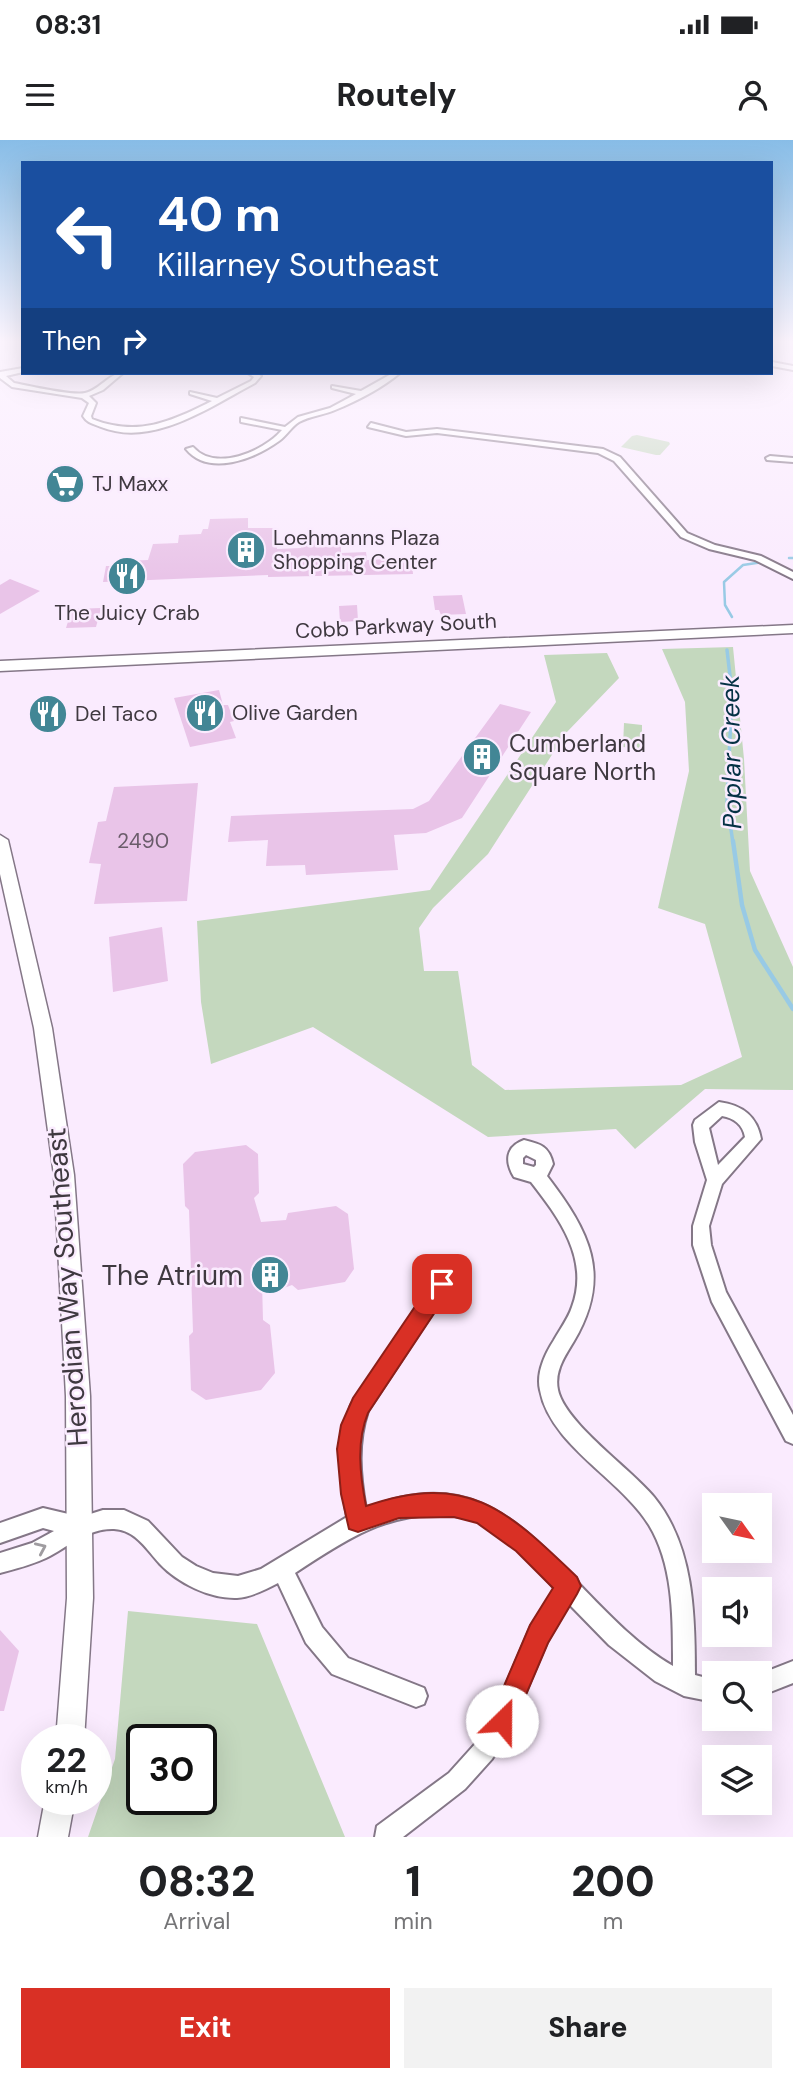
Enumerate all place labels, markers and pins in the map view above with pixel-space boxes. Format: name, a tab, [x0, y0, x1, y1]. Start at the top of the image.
supermarket icon: TJ Maxx	[44, 463, 86, 505]
place label: TJ Maxx	[92, 470, 168, 498]
place label: Loehmanns Plaza Shopping Center	[273, 524, 440, 576]
building icon: Loehmanns Plaza Shopping Center	[225, 529, 267, 571]
restaurant icon: The Juicy Crab	[106, 555, 148, 597]
place label: The Juicy Crab	[54, 599, 200, 627]
restaurant icon: Olive Garden	[184, 692, 226, 734]
restaurant icon: Del Taco	[27, 693, 69, 735]
place label: Olive Garden	[232, 699, 358, 727]
place label: Del Taco	[75, 700, 158, 728]
place label: Cumberland Square North	[509, 728, 656, 787]
building icon: Cumberland Square North	[461, 736, 503, 778]
building icon: The Atrium	[249, 1254, 291, 1296]
pin	[412, 1254, 472, 1314]
place label: The Atrium	[101, 1257, 243, 1294]

